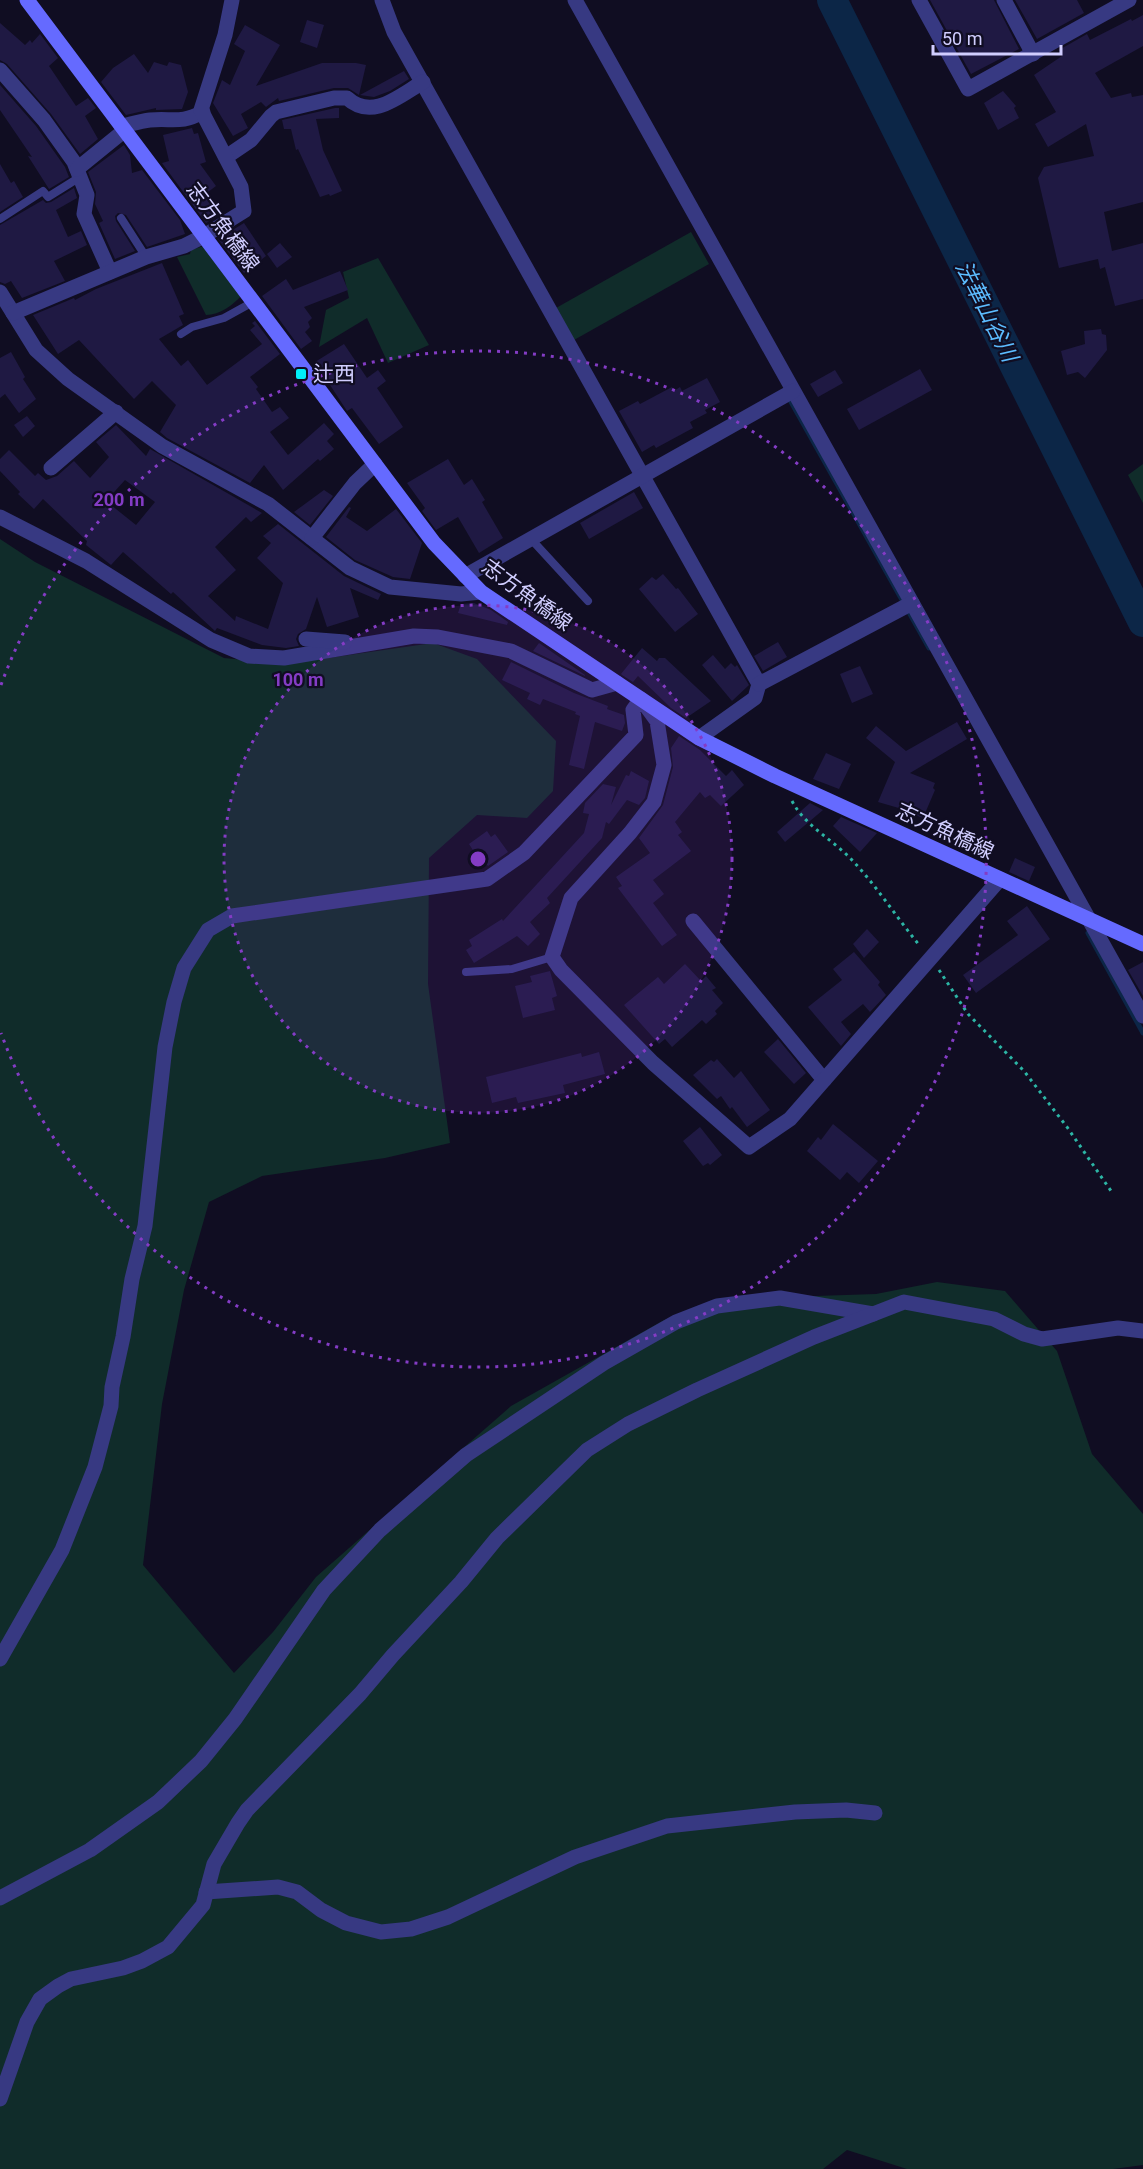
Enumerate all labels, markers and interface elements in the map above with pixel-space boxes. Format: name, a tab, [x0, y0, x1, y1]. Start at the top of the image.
scale bar	[933, 18, 1060, 56]
text: 50 m	[942, 28, 982, 49]
street label: 志方魚橋線	[182, 178, 264, 276]
water label: 法華山谷川	[950, 257, 1024, 368]
place label: 辻西	[313, 362, 355, 386]
marker: 辻西	[294, 367, 308, 381]
text: 200 m	[93, 489, 145, 510]
street label: 志方魚橋線	[477, 554, 577, 636]
text: 100 m	[272, 669, 324, 690]
street label: 志方魚橋線	[892, 798, 998, 864]
centre of rings	[468, 849, 488, 869]

